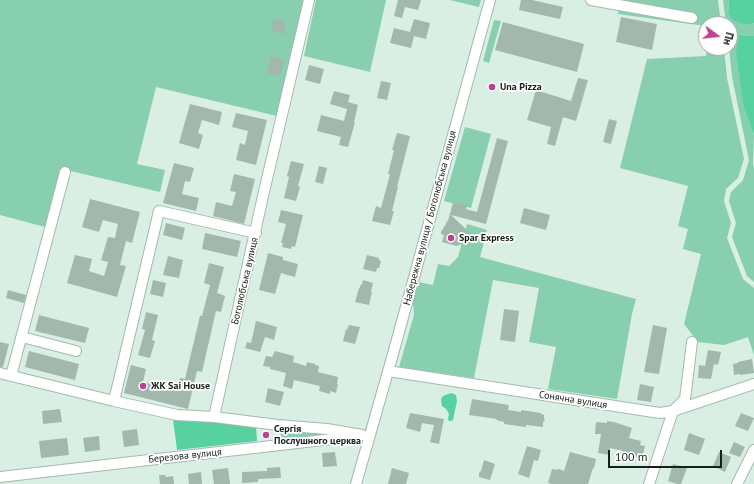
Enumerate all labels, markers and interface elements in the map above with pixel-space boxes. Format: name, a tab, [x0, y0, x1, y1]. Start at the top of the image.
north arrow	[698, 16, 738, 56]
text: Пн	[720, 31, 737, 47]
place label: Una Pizza	[500, 81, 542, 93]
marker: Una Pizza	[487, 82, 497, 92]
street label: Набережна вулиця / Боголюбська вулиця	[401, 129, 459, 307]
place label: Spar Express	[459, 232, 514, 244]
marker: Spar Express	[446, 233, 456, 243]
street label: Боголюбська вулиця	[229, 236, 261, 326]
place label: ЖК Sai House	[151, 380, 210, 392]
marker: ЖК Sai House	[138, 381, 148, 391]
street label: Сонячна вулиця	[538, 389, 608, 411]
place label: Сергія Послушного церква	[274, 423, 361, 446]
marker: Сергія Послушного церква	[261, 430, 271, 440]
scale bar	[610, 442, 724, 468]
street label: Березова вулиця	[148, 446, 222, 466]
text: 100 m	[615, 449, 648, 464]

